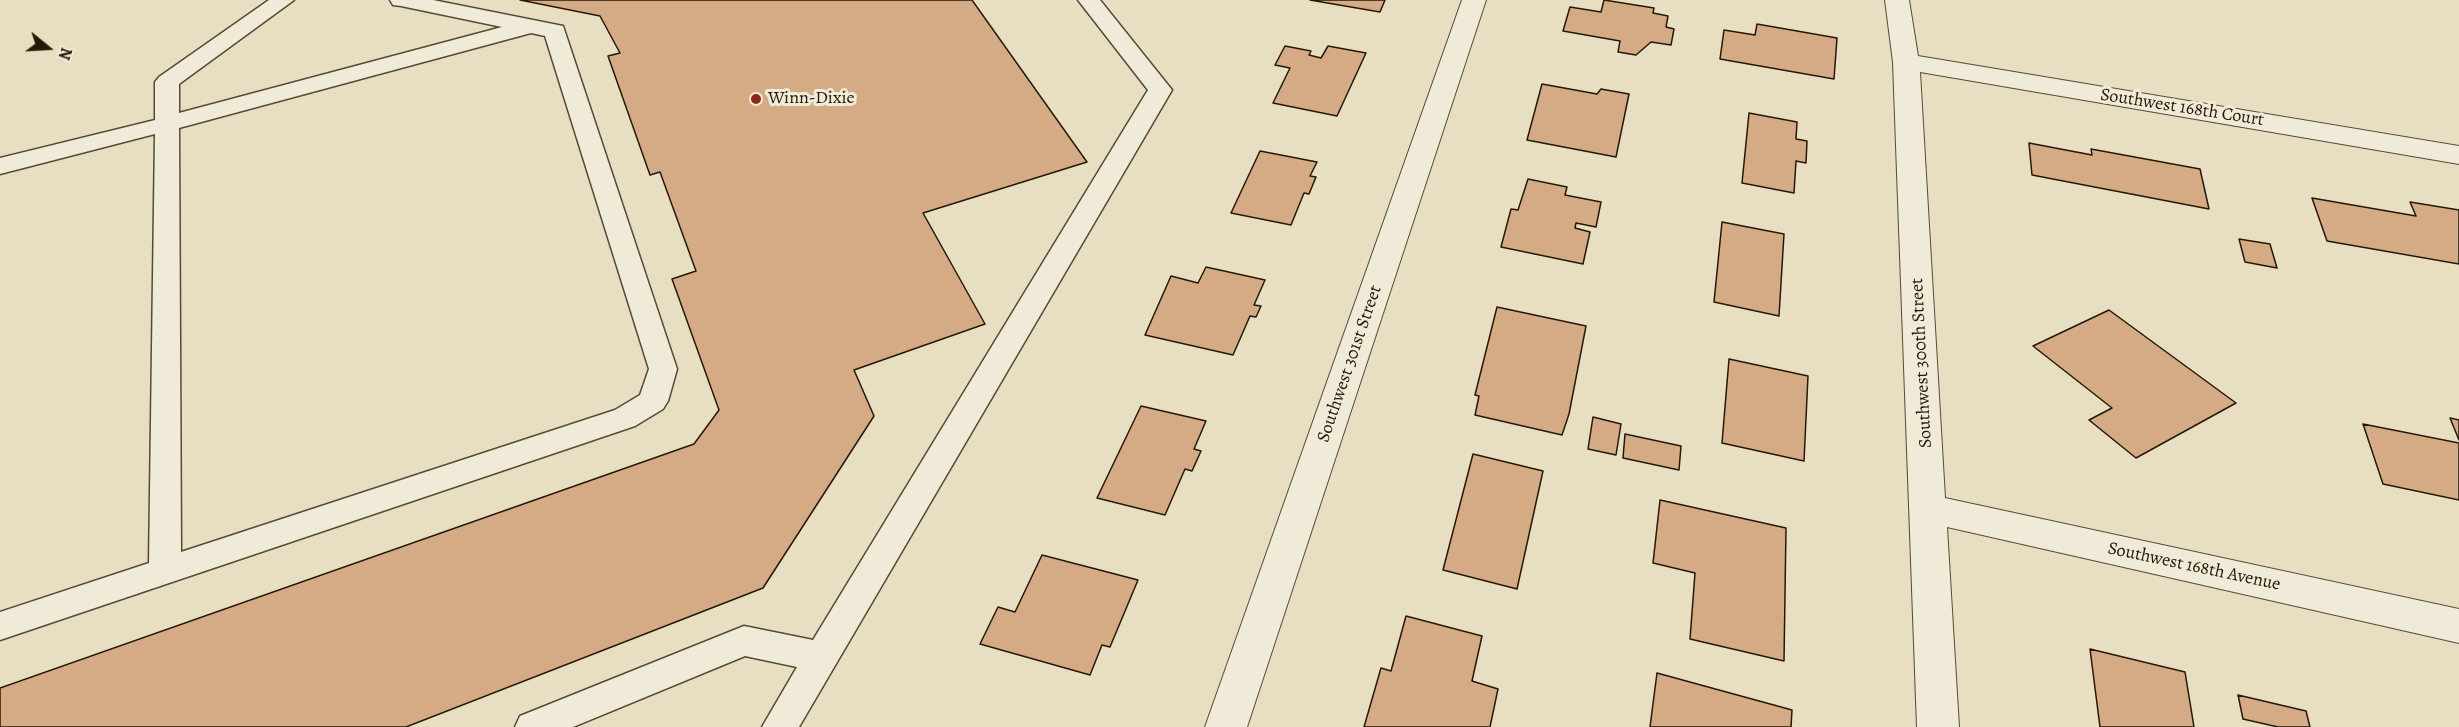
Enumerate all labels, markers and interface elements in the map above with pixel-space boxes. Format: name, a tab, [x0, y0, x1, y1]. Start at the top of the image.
north arrow	[18, 18, 78, 78]
text: N	[53, 45, 77, 63]
street label: Southwest 168th Court	[2099, 84, 2265, 132]
place label: Winn-Dixie	[768, 88, 855, 110]
marker: Winn-Dixie	[749, 92, 763, 106]
street label: Southwest 300th Street	[1907, 277, 1937, 449]
street label: Southwest 301st Street	[1313, 283, 1387, 445]
street label: Southwest 168th Avenue	[2106, 538, 2282, 596]

